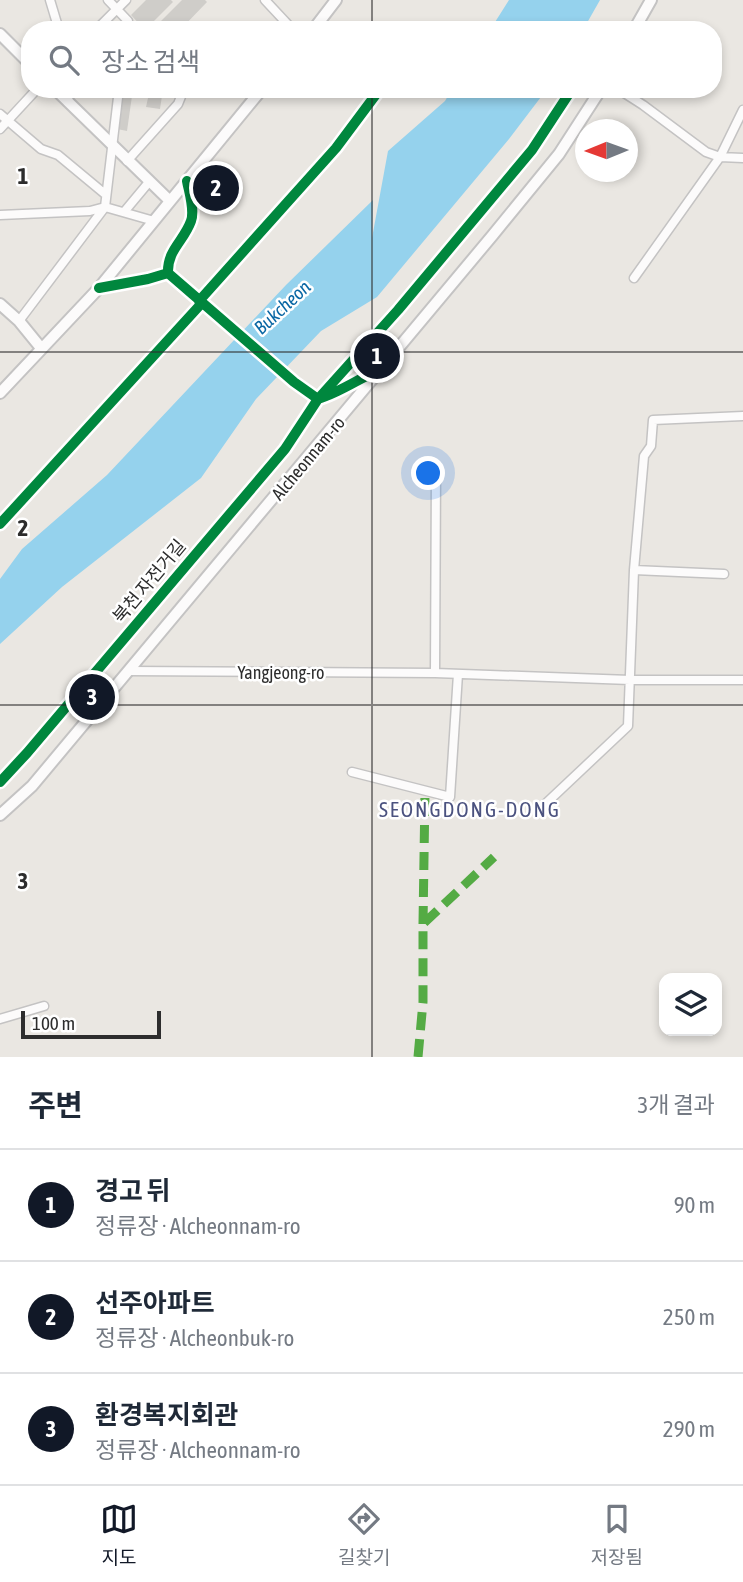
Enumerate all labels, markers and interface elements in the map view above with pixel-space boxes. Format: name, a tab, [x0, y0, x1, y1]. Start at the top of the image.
search box	[21, 21, 722, 98]
icon: search	[45, 41, 83, 79]
text: 장소 검색	[101, 47, 200, 77]
north arrow	[575, 119, 638, 182]
pin: 2	[193, 162, 239, 214]
text: 1	[18, 163, 29, 189]
water label: Bukcheon	[249, 275, 315, 339]
pin: 1	[354, 330, 400, 382]
street label: Alcheonnam-ro	[267, 412, 349, 504]
your location	[411, 456, 445, 490]
text: 2	[18, 515, 28, 541]
street label: 북천 자전거길	[108, 535, 190, 627]
street label: Yangjeong-ro	[237, 662, 325, 683]
pin: 3	[69, 671, 115, 723]
district label: SEONGDONG-DONG	[379, 797, 561, 821]
text: 3	[18, 868, 28, 894]
map controls	[659, 973, 722, 1036]
button: layers	[659, 973, 722, 1036]
scale bar	[21, 1008, 161, 1040]
text: 100 m	[32, 1012, 75, 1034]
text: 주변	[28, 1088, 83, 1122]
text: 3개 결과	[638, 1092, 715, 1118]
text: 경고 뒤	[95, 1176, 170, 1206]
text: 1	[46, 1192, 56, 1218]
text: 90 m	[674, 1192, 715, 1218]
text: 정류장 · Alcheonnam-ro	[95, 1213, 301, 1239]
text: 선주아파트	[95, 1288, 215, 1318]
text: 2	[46, 1304, 56, 1330]
text: 250 m	[663, 1304, 715, 1330]
text: 정류장 · Alcheonbuk-ro	[95, 1325, 294, 1351]
text: 환경복지회관	[95, 1400, 239, 1430]
text: 3	[46, 1416, 56, 1442]
text: 290 m	[663, 1416, 715, 1442]
text: 정류장 · Alcheonnam-ro	[95, 1437, 301, 1463]
tab: 지도	[100, 1500, 138, 1569]
tab: 길찾기	[338, 1500, 391, 1569]
tab: 저장됨	[591, 1500, 643, 1569]

